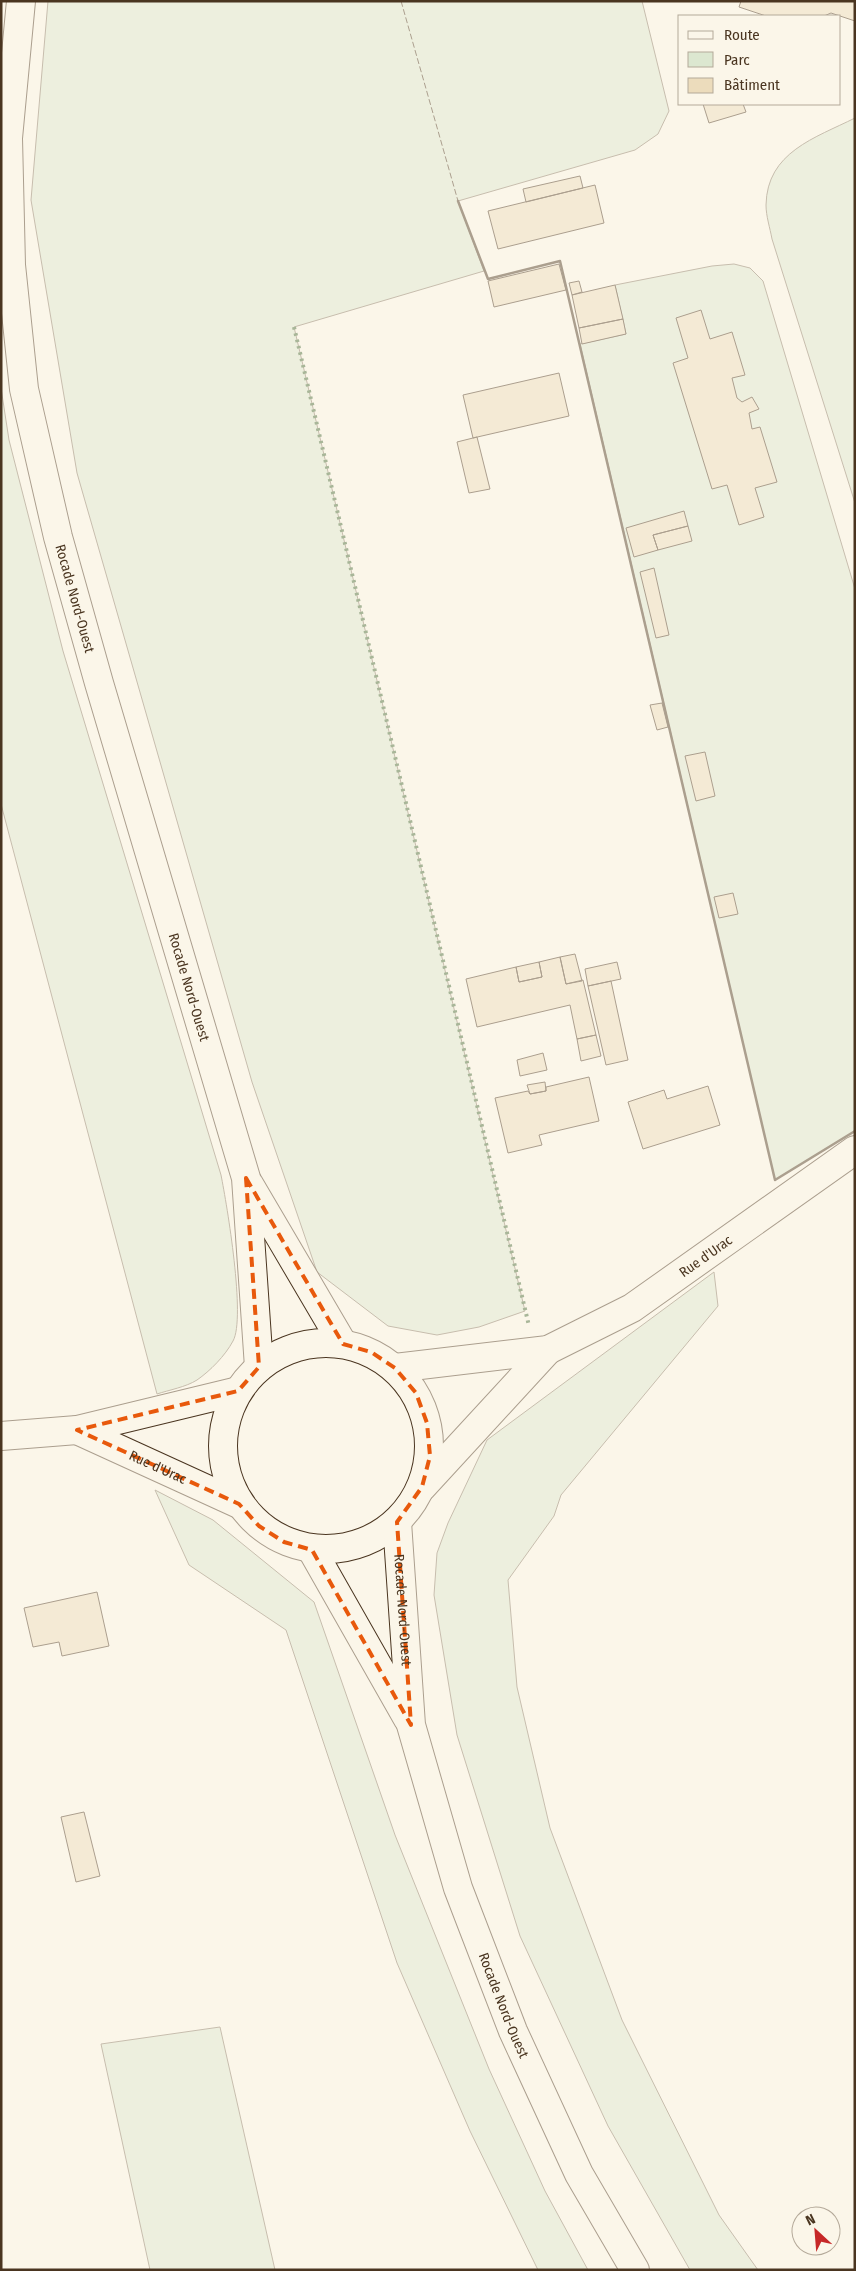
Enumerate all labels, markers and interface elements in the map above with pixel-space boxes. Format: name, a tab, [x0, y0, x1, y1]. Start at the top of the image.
legend	[678, 15, 841, 105]
text: Route	[724, 26, 760, 44]
text: Parc	[724, 51, 750, 69]
text: Bâtiment	[724, 76, 780, 94]
street label: Rocade Nord-Ouest	[52, 542, 99, 655]
street label: Rocade Nord-Ouest	[165, 931, 213, 1044]
street label: Rue d'Urac	[676, 1231, 735, 1281]
street label: Rue d'Urac	[127, 1447, 189, 1487]
street label: Rocade Nord-Ouest	[391, 1553, 415, 1667]
street label: Rocade Nord-Ouest	[475, 1950, 533, 2061]
north arrow	[791, 2206, 841, 2256]
text: N	[803, 2210, 818, 2229]

